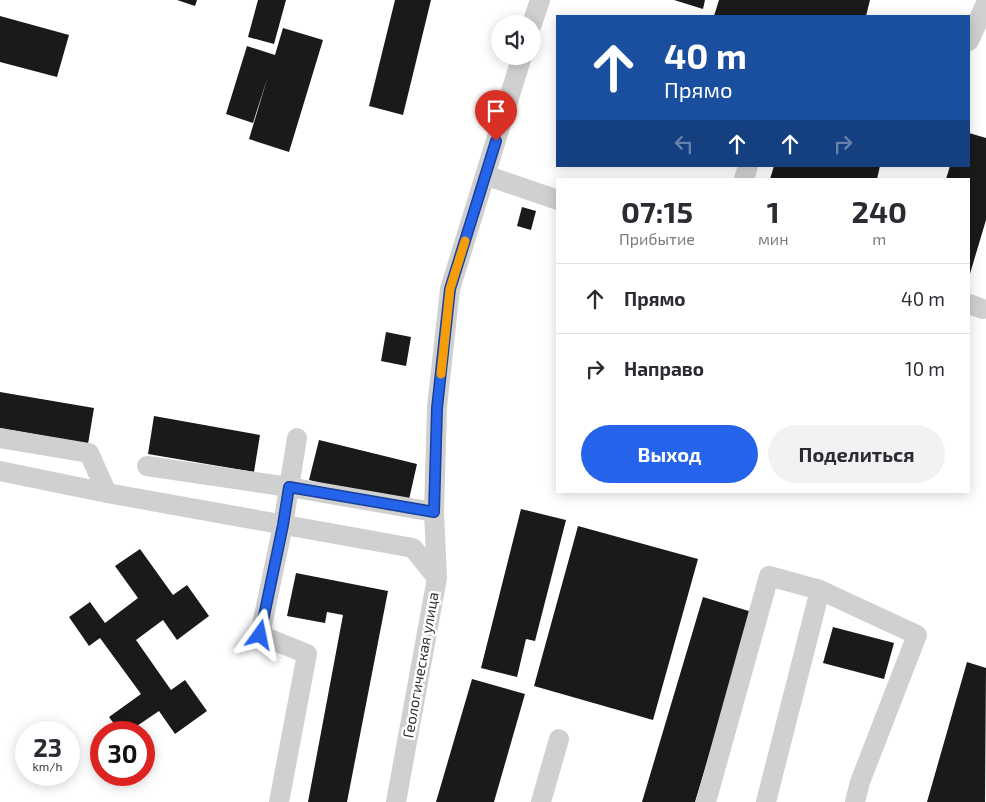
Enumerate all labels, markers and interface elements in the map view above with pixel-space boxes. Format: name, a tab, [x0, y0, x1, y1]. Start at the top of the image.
map controls	[491, 15, 541, 65]
button: sound	[491, 15, 541, 65]
text: 40 m	[664, 34, 747, 76]
icon: ahead	[581, 35, 646, 100]
text: Прямо	[664, 76, 732, 102]
pin	[475, 90, 517, 141]
icon: arrive	[482, 97, 510, 125]
icon: left	[670, 130, 698, 158]
icon: ahead	[723, 130, 751, 158]
icon: ahead	[776, 130, 804, 158]
icon: right	[829, 130, 857, 158]
text: 07:15	[621, 193, 693, 229]
text: 1	[767, 193, 780, 229]
text: 240	[852, 193, 907, 229]
text: Прибытие	[619, 229, 695, 248]
text: мин	[758, 229, 789, 248]
text: m	[872, 229, 886, 248]
icon: ahead	[581, 285, 609, 313]
text: Прямо	[624, 287, 686, 310]
text: 40 m	[901, 287, 945, 310]
icon: right	[581, 355, 609, 383]
text: Направо	[624, 357, 704, 380]
text: 10 m	[905, 357, 945, 380]
button: Выход	[581, 425, 758, 483]
button: Поделиться	[768, 425, 945, 483]
street label: Геологическая улица	[398, 590, 443, 739]
position arrow	[233, 608, 285, 660]
speed limit sign: 30	[90, 721, 155, 786]
text: 23	[33, 732, 62, 762]
text: km/h	[33, 759, 62, 773]

